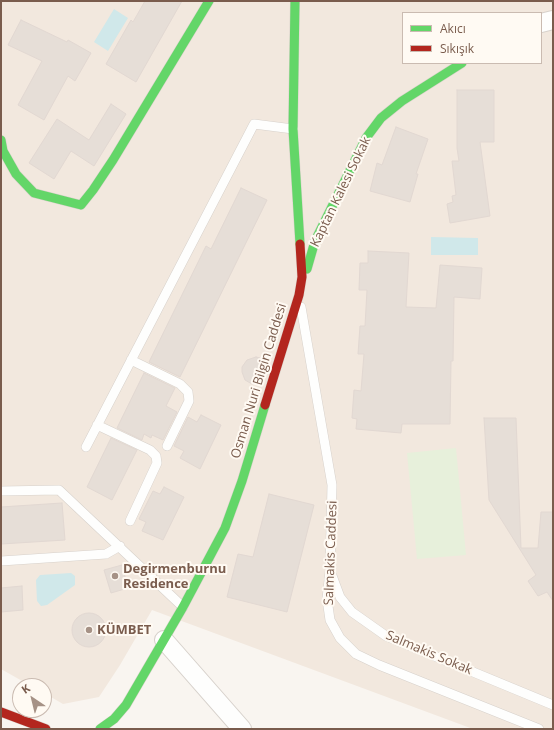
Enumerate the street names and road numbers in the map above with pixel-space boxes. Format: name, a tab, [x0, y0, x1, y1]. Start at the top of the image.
street label: Kaptan Kalesi Sokak	[308, 134, 374, 250]
street label: Osman Nuri Bilgin Caddesi	[228, 302, 290, 460]
street label: Salmakis Caddesi	[321, 500, 341, 606]
street label: Salmakis Sokak	[383, 628, 475, 678]

